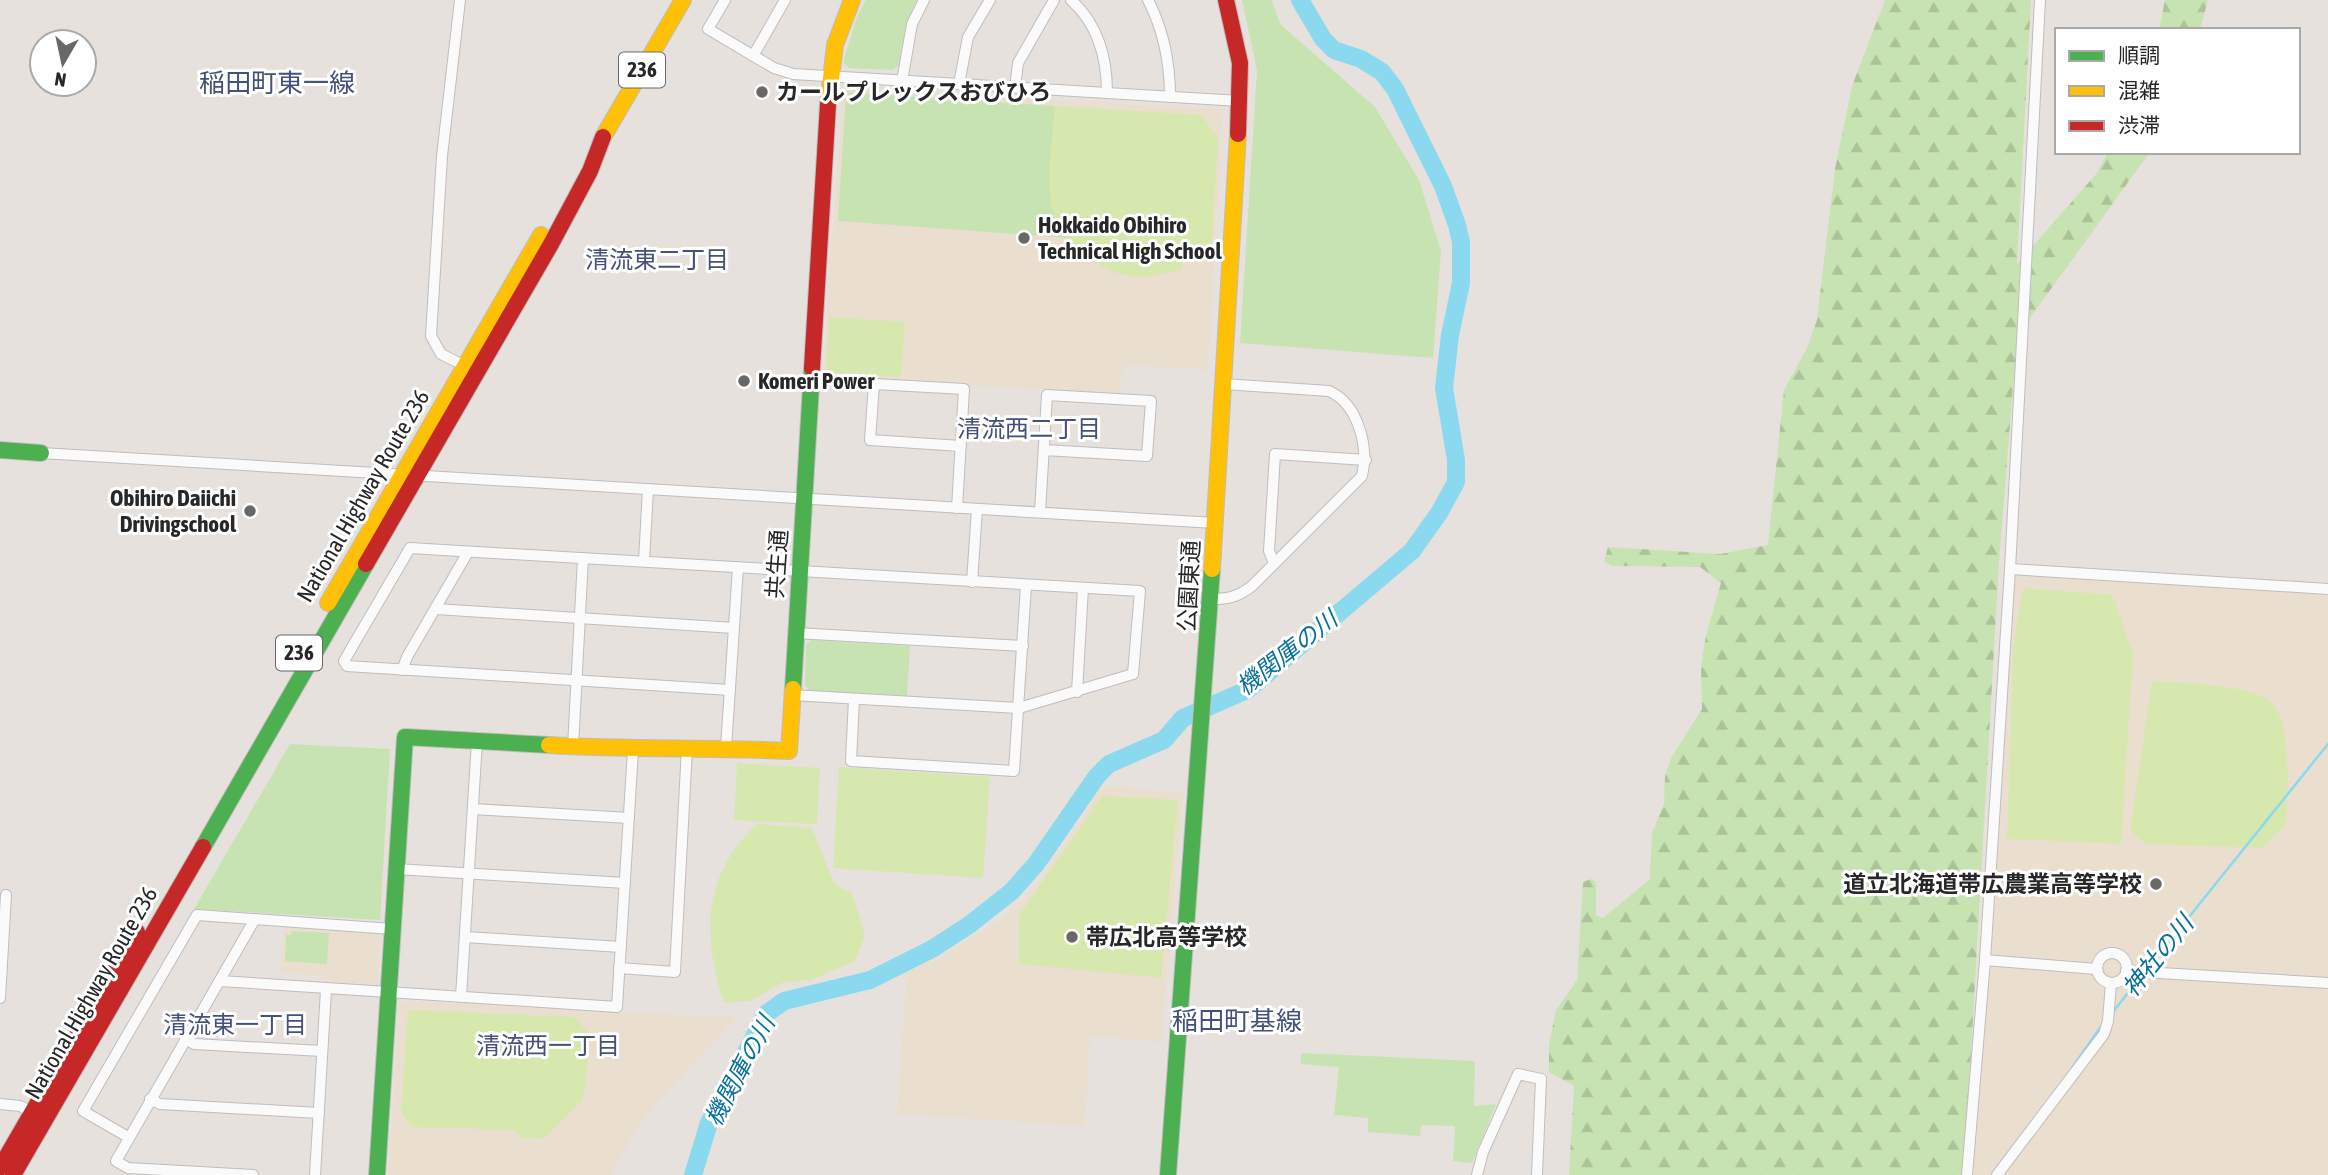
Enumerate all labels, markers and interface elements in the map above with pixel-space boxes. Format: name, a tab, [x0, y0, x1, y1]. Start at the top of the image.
north arrow	[28, 28, 98, 98]
legend	[2055, 28, 2300, 154]
text: 順調	[2118, 43, 2160, 67]
road number: 236	[619, 52, 665, 88]
text: N	[53, 68, 68, 92]
district label: 稲田町東一線	[199, 68, 355, 98]
text: 混雑	[2118, 78, 2160, 102]
place label: カールプレックスおびひろ	[776, 79, 1051, 105]
marker: カールプレックスおびひろ	[754, 84, 770, 100]
text: 渋滞	[2118, 113, 2160, 137]
place label: Hokkaido Obihiro Technical High School	[1038, 212, 1222, 264]
marker: Hokkaido Obihiro Technical High School	[1016, 230, 1032, 246]
district label: 清流東二丁目	[585, 246, 729, 273]
place label: Komeri Power	[758, 368, 875, 394]
marker: Komeri Power	[736, 373, 752, 389]
street label: National Highway Route 236	[292, 385, 434, 607]
district label: 清流西二丁目	[957, 415, 1101, 442]
place label: Obihiro Daiichi Drivingschool	[110, 485, 237, 537]
marker: Obihiro Daiichi Drivingschool	[242, 503, 258, 519]
street label: 共生通	[762, 529, 792, 599]
street label: 公園東通	[1174, 539, 1204, 633]
water label: 機関庫の川	[1231, 603, 1345, 700]
road number: 236	[276, 636, 322, 670]
place label: 道立北海道帯広農業高等学校	[1843, 871, 2142, 897]
marker: 道立北海道帯広農業高等学校	[2148, 876, 2164, 892]
street label: National Highway Route 236	[20, 882, 162, 1104]
water label: 神社の川	[2117, 908, 2200, 1001]
place label: 帯広北高等学校	[1086, 924, 1247, 950]
marker: 帯広北高等学校	[1064, 929, 1080, 945]
district label: 稲田町基線	[1172, 1006, 1302, 1036]
water label: 機関庫の川	[699, 1009, 781, 1130]
district label: 清流東一丁目	[163, 1011, 307, 1038]
district label: 清流西一丁目	[476, 1032, 620, 1059]

